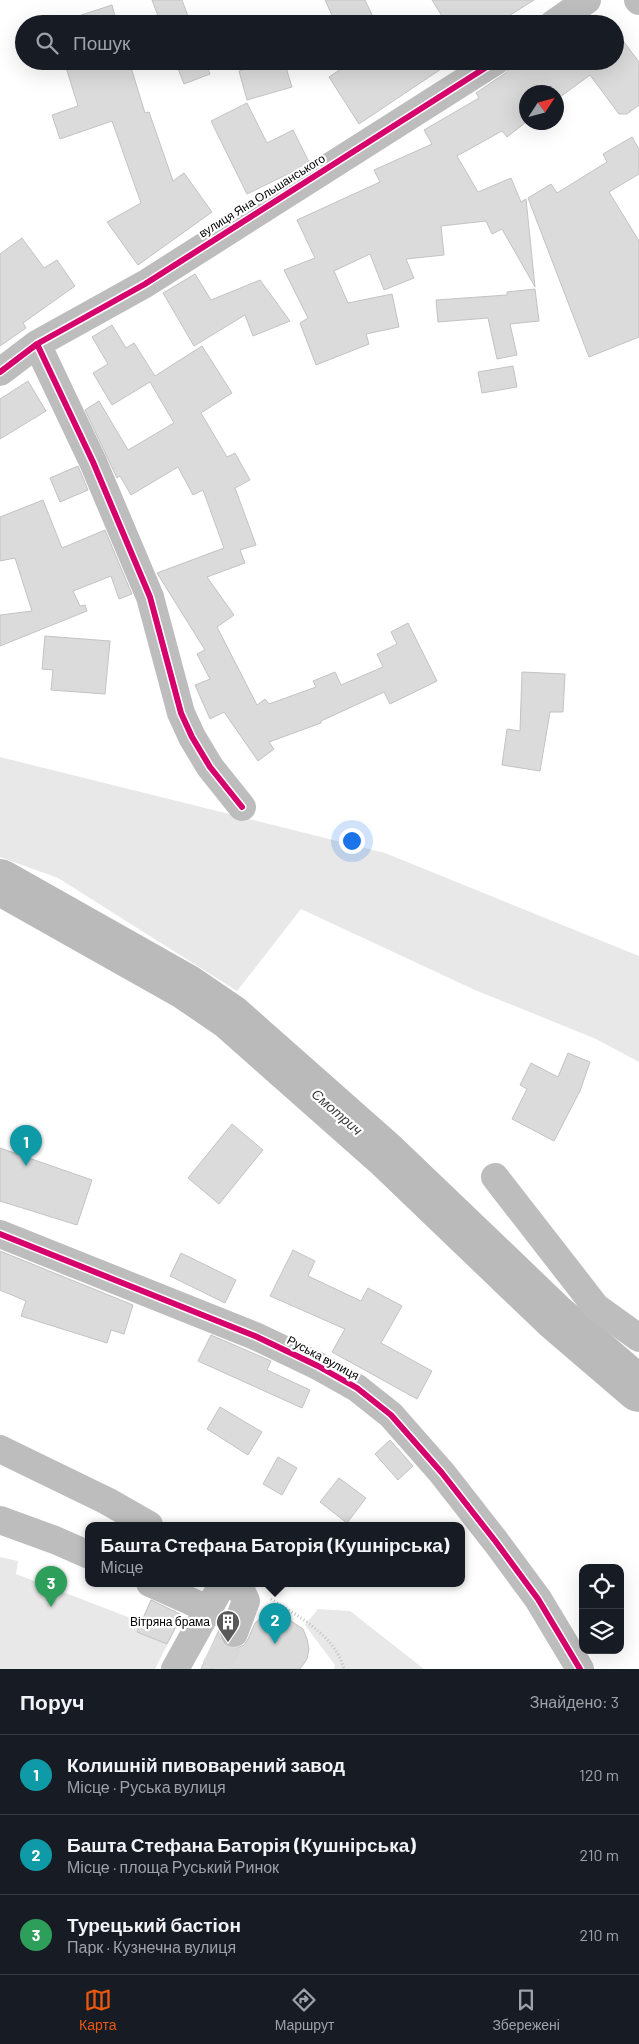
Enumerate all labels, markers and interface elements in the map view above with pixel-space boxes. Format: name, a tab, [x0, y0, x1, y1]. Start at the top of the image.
search box	[15, 15, 624, 70]
icon: search	[33, 29, 61, 57]
text: Пошук	[73, 31, 130, 54]
north arrow	[519, 85, 564, 130]
street label: вулиця Яна Ольшанського	[196, 150, 328, 241]
your location	[339, 828, 365, 854]
water label: Смотрич	[308, 1085, 366, 1138]
pin: 1	[10, 1125, 42, 1166]
street label: Руська вулиця	[285, 1332, 362, 1383]
popup	[85, 1522, 465, 1587]
text: Башта Стефана Баторія (Кушнірська)	[101, 1533, 449, 1556]
text: Місце	[101, 1557, 143, 1576]
map controls	[579, 1564, 624, 1654]
button: locate	[579, 1564, 624, 1609]
pin: 3	[35, 1566, 67, 1607]
pin: 2	[259, 1603, 291, 1644]
building icon: Вітряна брама	[215, 1609, 241, 1643]
button: layers	[579, 1609, 624, 1654]
place label: Вітряна брама	[130, 1614, 210, 1629]
text: Поруч	[20, 1689, 84, 1714]
text: Знайдено: 3	[530, 1692, 619, 1711]
text: Колишній пивоварений завод	[67, 1753, 345, 1776]
text: 1	[33, 1765, 39, 1784]
text: 120 m	[579, 1765, 619, 1784]
text: Місце · Руська вулиця	[67, 1777, 226, 1796]
text: Башта Стефана Баторія (Кушнірська)	[67, 1833, 416, 1856]
text: 2	[32, 1845, 40, 1864]
text: 210 m	[580, 1845, 619, 1864]
text: Місце · площа Руський Ринок	[67, 1857, 279, 1876]
text: Турецький бастіон	[67, 1913, 241, 1936]
text: 3	[32, 1925, 40, 1944]
text: 210 m	[580, 1925, 619, 1944]
text: Парк · Кузнечна вулиця	[67, 1937, 236, 1956]
tab: Карта	[79, 1986, 117, 2033]
tab: Маршрут	[275, 1986, 334, 2033]
tab: Збережені	[492, 1986, 560, 2033]

